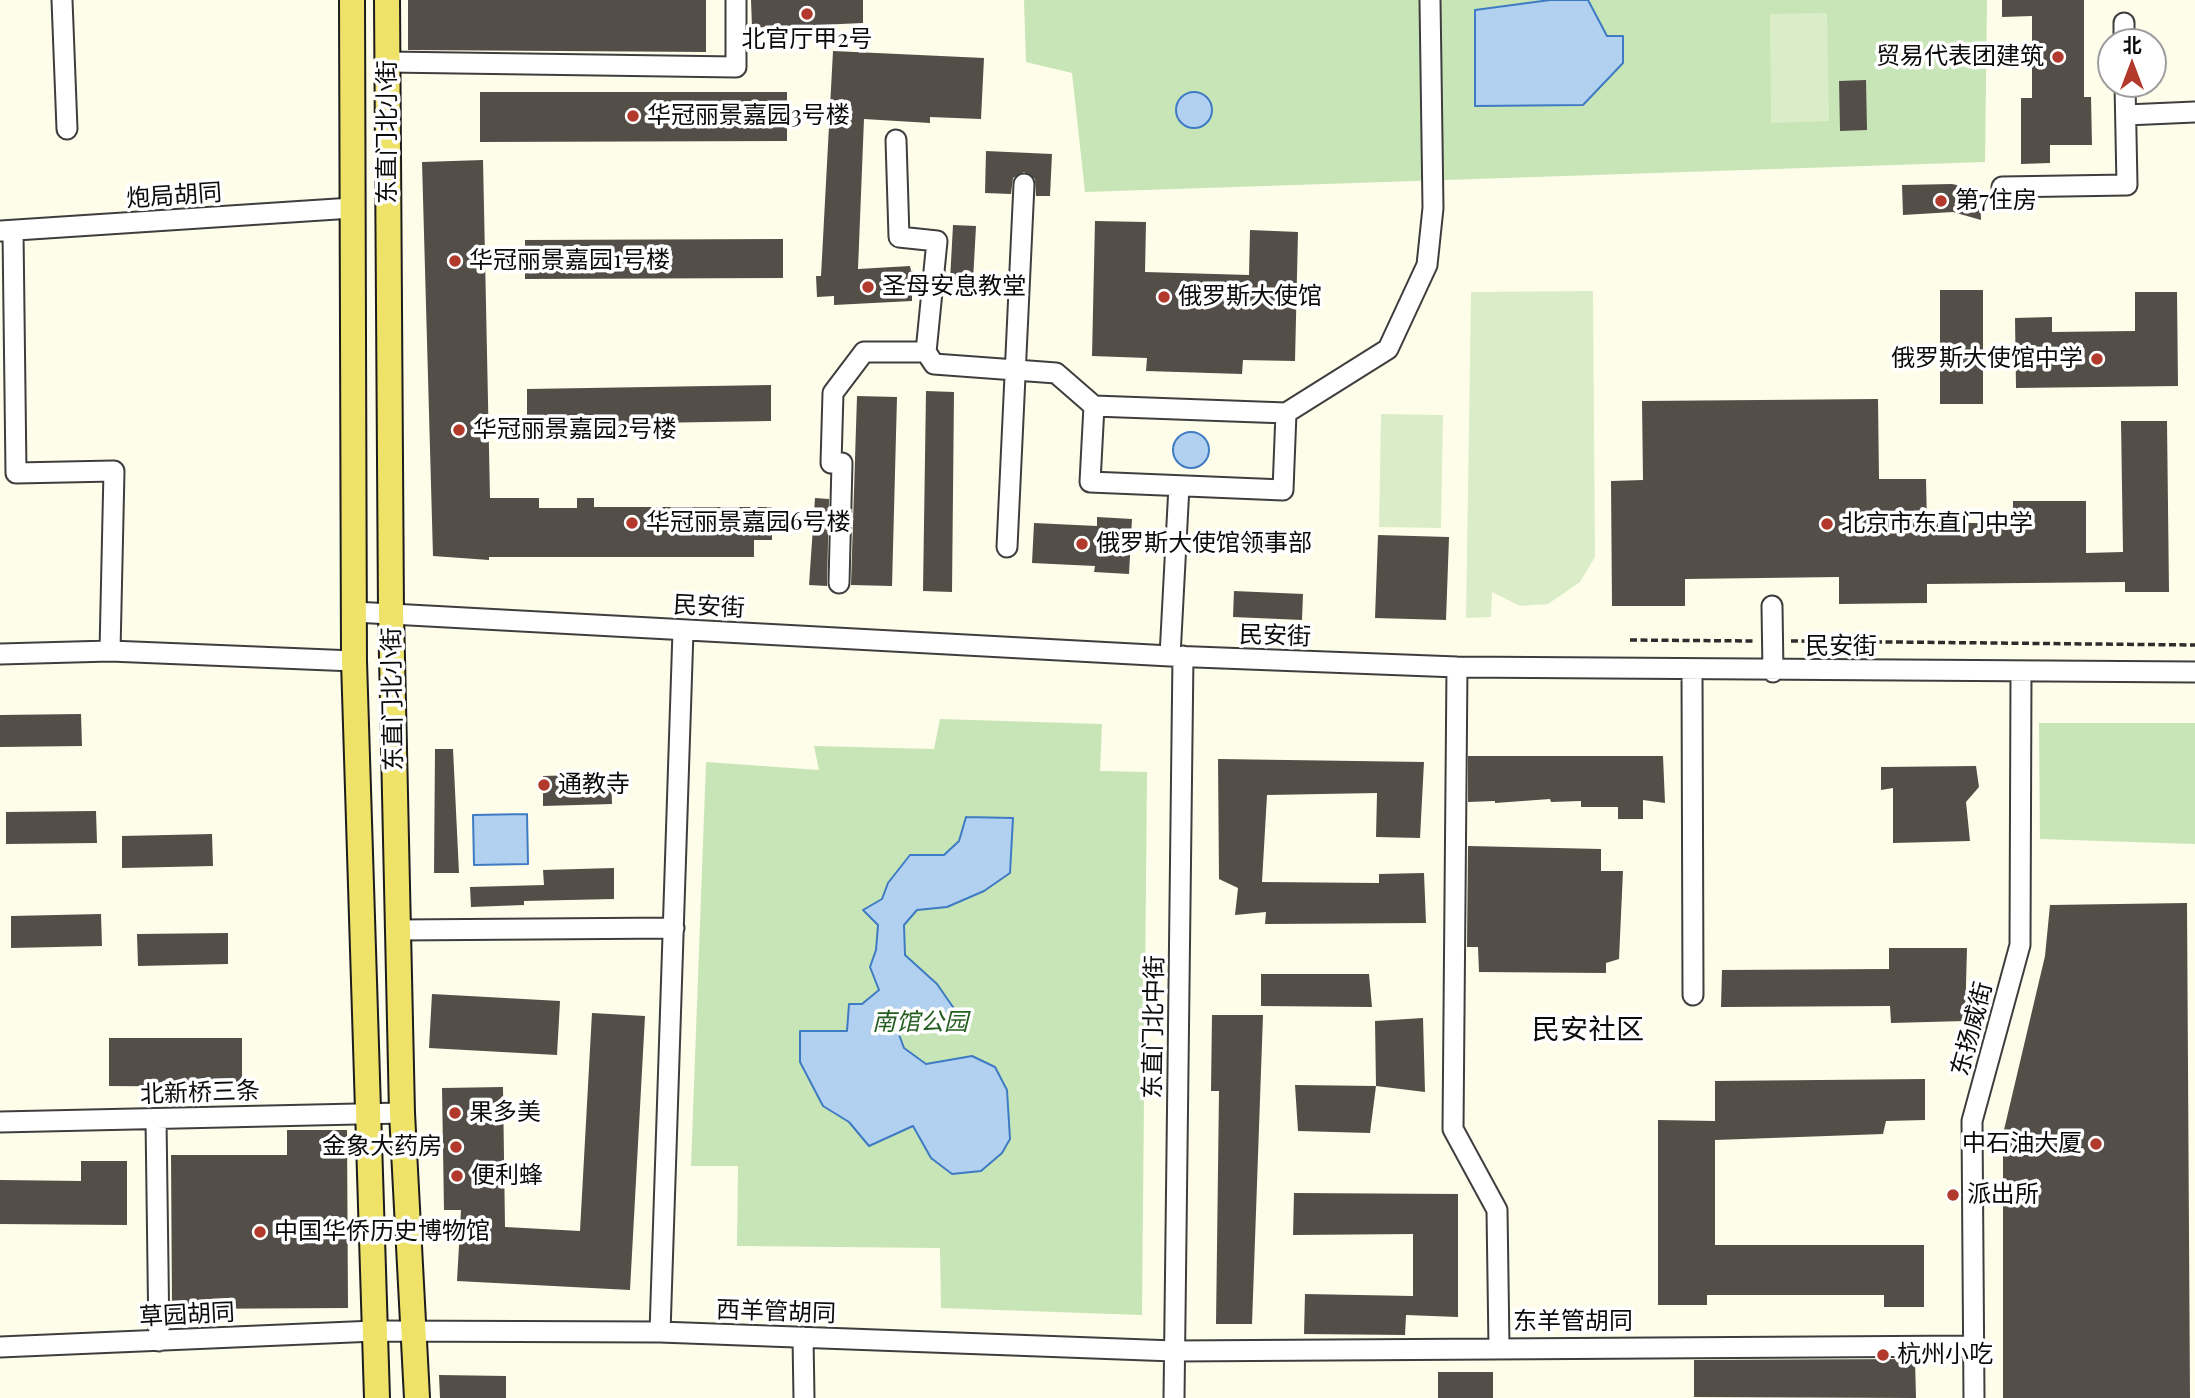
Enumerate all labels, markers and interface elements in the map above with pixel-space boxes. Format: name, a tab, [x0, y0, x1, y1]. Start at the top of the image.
marker: 北官厅甲2号	[799, 6, 815, 22]
place label: 北官厅甲2号	[741, 26, 873, 54]
north arrow	[2097, 28, 2167, 98]
text: 北	[2122, 31, 2142, 57]
place label: 贸易代表团建筑	[1876, 43, 2044, 71]
marker: 贸易代表团建筑	[2050, 49, 2066, 65]
street label: 东直门北小街	[374, 60, 402, 204]
place label: 华冠丽景嘉园3号楼	[647, 102, 850, 130]
marker: 华冠丽景嘉园3号楼	[625, 108, 641, 124]
street label: 炮局胡同	[125, 178, 223, 214]
place label: 第7住房	[1955, 187, 2037, 215]
marker: 第7住房	[1933, 193, 1949, 209]
place label: 华冠丽景嘉园1号楼	[469, 247, 670, 275]
marker: 华冠丽景嘉园1号楼	[447, 253, 463, 269]
place label: 圣母安息教堂	[882, 273, 1026, 301]
marker: 圣母安息教堂	[860, 279, 876, 295]
place label: 俄罗斯大使馆	[1178, 283, 1322, 311]
marker: 俄罗斯大使馆	[1156, 289, 1172, 305]
place label: 俄罗斯大使馆中学	[1891, 345, 2083, 373]
marker: 俄罗斯大使馆中学	[2089, 351, 2105, 367]
place label: 华冠丽景嘉园2号楼	[473, 416, 676, 444]
marker: 华冠丽景嘉园2号楼	[451, 422, 467, 438]
place label: 华冠丽景嘉园6号楼	[646, 509, 850, 537]
place label: 北京市东直门中学	[1841, 510, 2033, 538]
marker: 华冠丽景嘉园6号楼	[624, 515, 640, 531]
marker: 北京市东直门中学	[1819, 516, 1835, 532]
place label: 俄罗斯大使馆领事部	[1096, 530, 1312, 558]
marker: 俄罗斯大使馆领事部	[1074, 536, 1090, 552]
street label: 民安街	[672, 591, 746, 623]
street label: 民安街	[1239, 620, 1311, 652]
street label: 东直门北小街	[377, 627, 409, 771]
street label: 民安街	[1805, 633, 1877, 661]
place label: 通教寺	[558, 771, 630, 799]
marker: 通教寺	[536, 777, 552, 793]
street label: 东直门北中街	[1138, 955, 1170, 1099]
street label: 东扬威街	[1946, 979, 1998, 1079]
park label: 南馆公园	[872, 1009, 968, 1037]
district label: 民安社区	[1532, 1013, 1644, 1047]
street label: 北新桥三条	[140, 1077, 260, 1109]
place label: 果多美	[469, 1099, 541, 1127]
marker: 果多美	[447, 1105, 463, 1121]
place label: 中石油大厦	[1962, 1130, 2082, 1158]
place label: 金象大药房	[322, 1133, 442, 1161]
marker: 中石油大厦	[2088, 1136, 2104, 1152]
marker: 金象大药房	[448, 1139, 464, 1155]
place label: 便利蜂	[471, 1162, 543, 1190]
marker: 便利蜂	[449, 1168, 465, 1184]
place label: 派出所	[1967, 1181, 2039, 1209]
marker: 派出所	[1945, 1187, 1961, 1203]
place label: 中国华侨历史博物馆	[274, 1218, 490, 1246]
marker: 中国华侨历史博物馆	[252, 1224, 268, 1240]
street label: 西羊管胡同	[716, 1296, 836, 1328]
street label: 草园胡同	[138, 1298, 236, 1332]
street label: 东羊管胡同	[1513, 1308, 1633, 1336]
place label: 杭州小吃	[1897, 1341, 1993, 1369]
marker: 杭州小吃	[1875, 1347, 1891, 1363]

